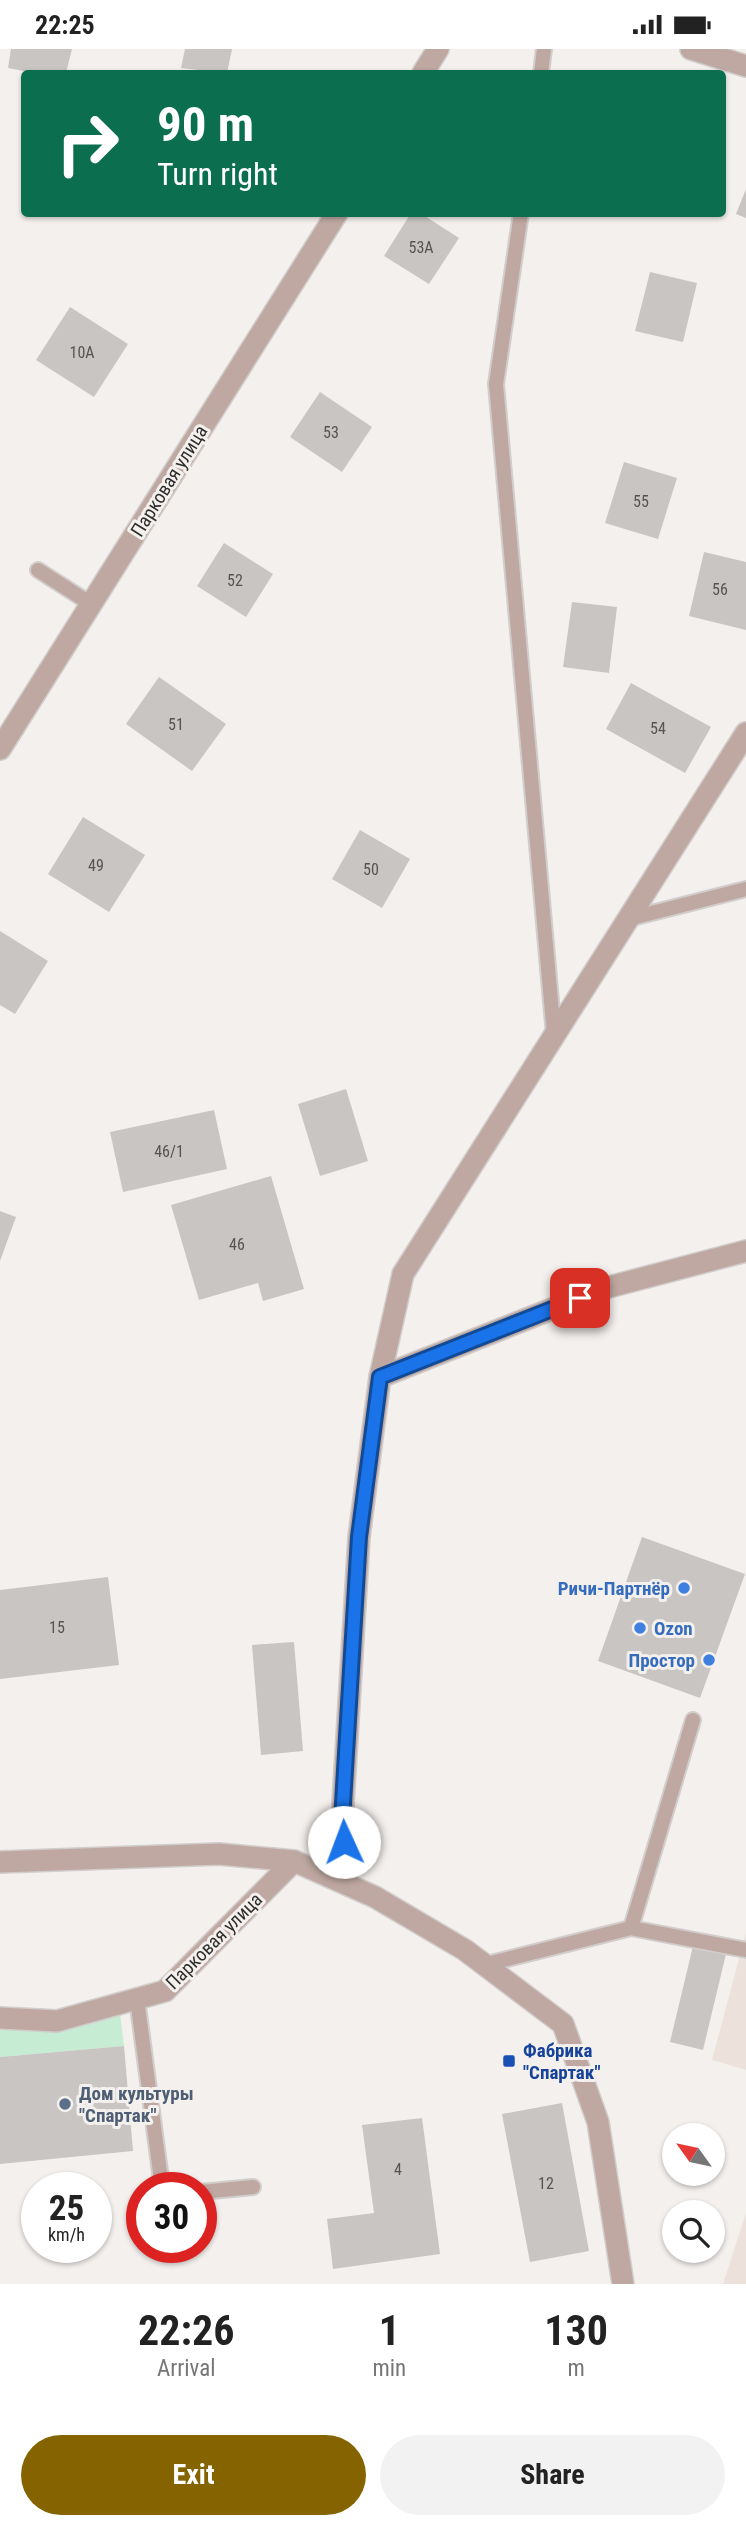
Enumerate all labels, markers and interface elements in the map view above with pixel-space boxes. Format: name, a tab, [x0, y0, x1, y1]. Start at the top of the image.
text: 22:25	[35, 10, 95, 40]
text: 90 m	[157, 96, 254, 153]
icon: right	[42, 98, 133, 189]
text: Turn right	[157, 155, 278, 193]
house number: 53А	[408, 238, 434, 257]
house number: 10А	[69, 343, 95, 362]
street label: Парковая улица	[126, 421, 212, 541]
house number: 53	[323, 423, 339, 442]
house number: 55	[633, 492, 649, 511]
house number: 52	[227, 571, 243, 590]
house number: 56	[712, 580, 728, 599]
house number: 51	[168, 715, 184, 734]
house number: 54	[650, 719, 666, 738]
house number: 49	[88, 856, 104, 875]
house number: 50	[363, 860, 379, 879]
house number: 46/1	[154, 1142, 184, 1161]
house number: 46	[229, 1235, 245, 1254]
pin	[550, 1268, 610, 1328]
icon: arrive	[561, 1279, 599, 1317]
place label: Ричи-Партнёр	[558, 1577, 670, 1600]
marker: Ричи-Партнёр	[676, 1580, 692, 1596]
place label: Ozon	[654, 1617, 693, 1640]
house number: 15	[49, 1618, 65, 1637]
marker: Ozon	[632, 1620, 648, 1636]
place label: Простор	[629, 1649, 695, 1672]
marker: Простор	[701, 1652, 717, 1668]
position arrow	[307, 1805, 381, 1879]
street label: Парковая улица	[161, 1888, 267, 1994]
place label: Фабрика "Спартак"	[523, 2039, 600, 2084]
marker: Фабрика "Спартак"	[501, 2053, 517, 2069]
place label: Дом культуры "Спартак"	[79, 2082, 194, 2127]
marker: Дом культуры "Спартак"	[57, 2096, 73, 2112]
north arrow	[662, 2123, 724, 2186]
map controls	[662, 2123, 725, 2263]
house number: 4	[394, 2160, 402, 2179]
speed limit sign: 30	[126, 2172, 217, 2263]
house number: 12	[538, 2174, 554, 2193]
text: 25	[49, 2188, 84, 2229]
button: search	[662, 2200, 725, 2263]
text: km/h	[48, 2224, 85, 2245]
text: 22:26	[138, 2306, 234, 2355]
text: 1	[379, 2306, 400, 2355]
text: 130	[544, 2306, 608, 2355]
text: Arrival	[157, 2355, 215, 2382]
text: min	[372, 2355, 406, 2382]
text: m	[567, 2355, 585, 2382]
button: Exit	[21, 2435, 366, 2515]
button: Share	[380, 2435, 725, 2515]

